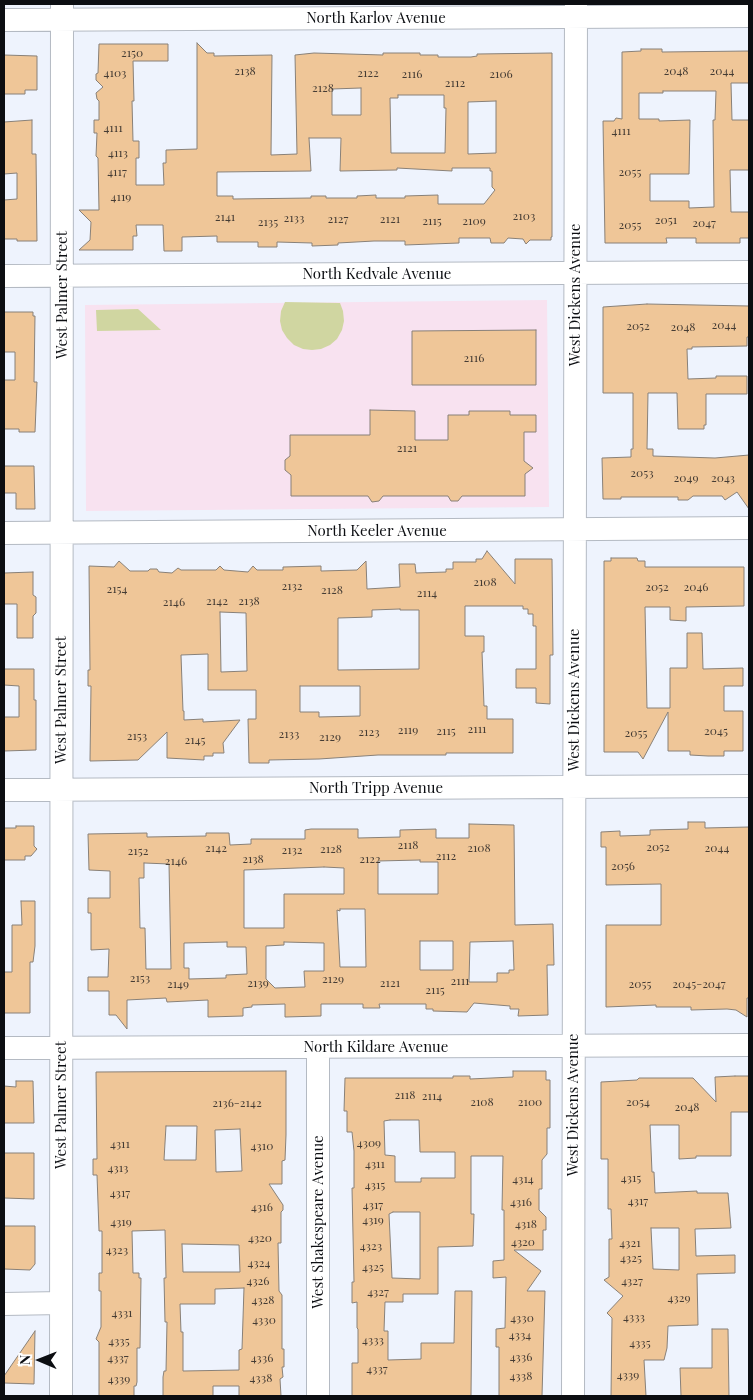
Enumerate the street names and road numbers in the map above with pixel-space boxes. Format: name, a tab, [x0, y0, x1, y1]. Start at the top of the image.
street label: North Karlov Avenue	[306, 9, 446, 27]
street label: West Dickens Avenue	[566, 224, 584, 366]
street label: West Palmer Street	[53, 231, 71, 359]
street label: North Kedvale Avenue	[303, 265, 451, 283]
street label: North Keeler Avenue	[307, 522, 447, 540]
street label: West Dickens Avenue	[565, 629, 583, 771]
street label: West Palmer Street	[52, 636, 70, 764]
street label: North Tripp Avenue	[309, 779, 443, 797]
street label: West Dickens Avenue	[564, 1034, 582, 1176]
street label: North Kildare Avenue	[304, 1038, 448, 1056]
street label: West Palmer Street	[52, 1041, 70, 1169]
street label: West Shakespeare Avenue	[309, 1135, 327, 1309]

